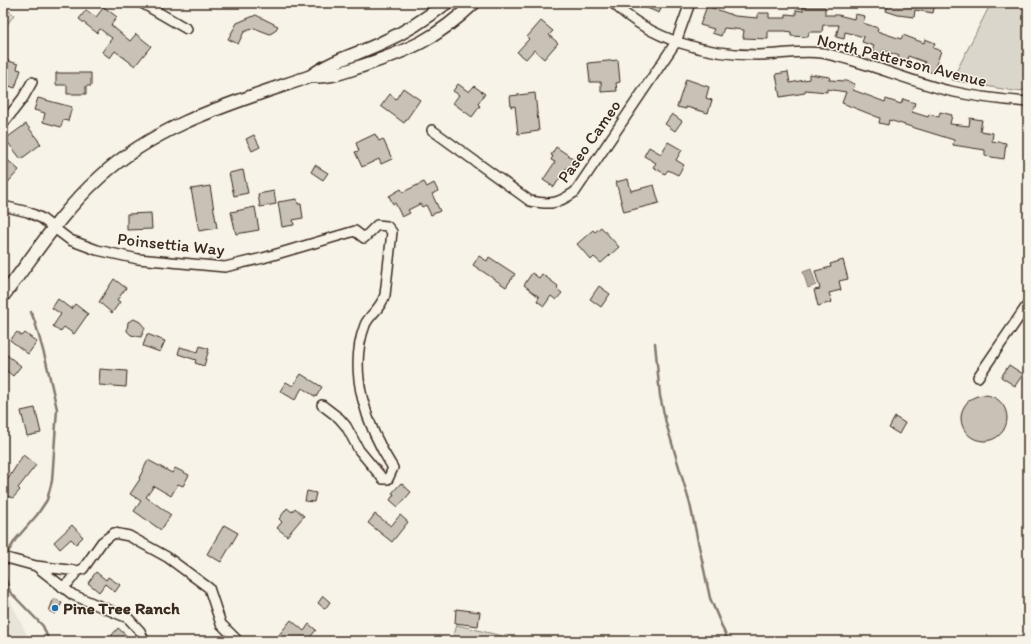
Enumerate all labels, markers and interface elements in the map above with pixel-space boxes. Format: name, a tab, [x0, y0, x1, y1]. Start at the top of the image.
street label: North Patterson Avenue	[815, 29, 989, 91]
street label: Paseo Cameo	[553, 96, 625, 186]
street label: Poinsettia Way	[116, 228, 226, 260]
place label: Pine Tree Ranch	[63, 598, 180, 618]
marker: Pine Tree Ranch	[50, 603, 60, 613]

